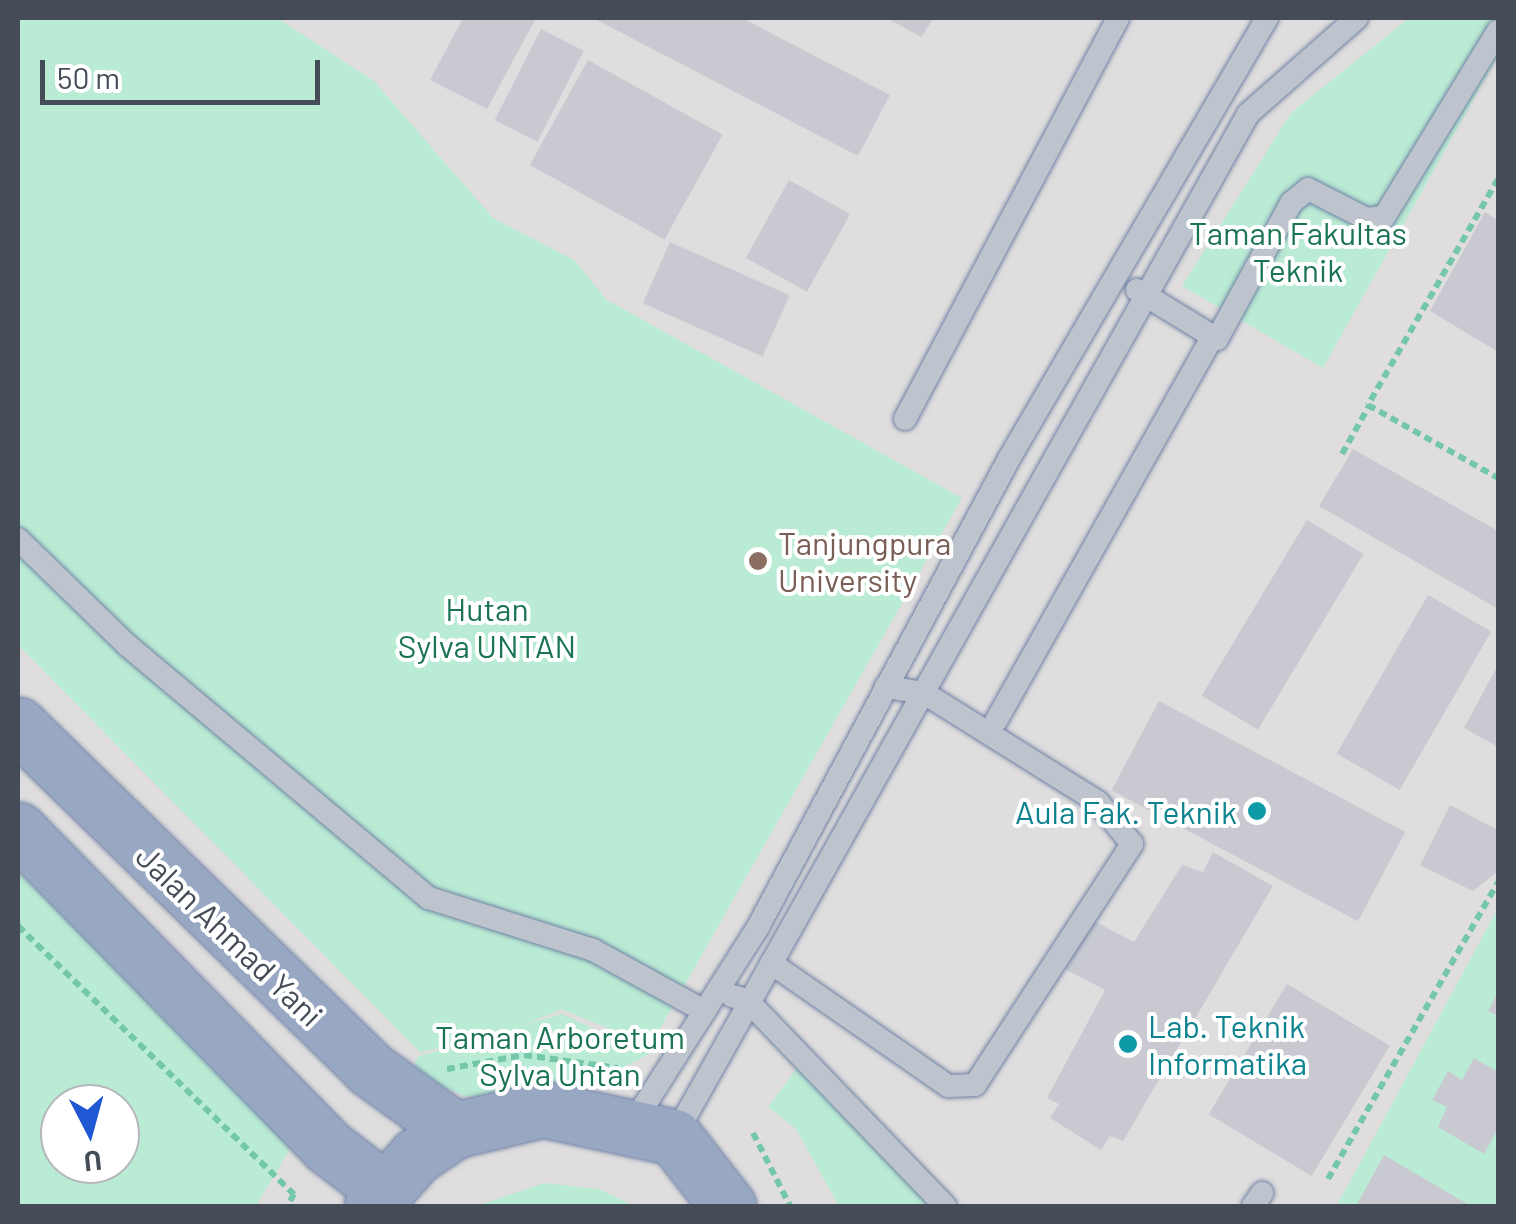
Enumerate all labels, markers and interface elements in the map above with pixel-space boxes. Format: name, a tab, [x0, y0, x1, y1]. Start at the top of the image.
scale bar	[45, 40, 325, 102]
text: 50 m	[57, 59, 120, 95]
park label: Taman Fakultas Teknik	[1189, 214, 1407, 289]
place label: Tanjungpura University	[778, 524, 951, 599]
marker: Tanjungpura University	[747, 550, 769, 572]
park label: Hutan Sylva UNTAN	[398, 590, 576, 665]
place label: Aula Fak. Teknik	[1015, 792, 1237, 830]
marker: Aula Fak. Teknik	[1246, 800, 1268, 822]
street label: Jalan Ahmad Yani	[129, 836, 331, 1034]
place label: Lab. Teknik Informatika	[1148, 1007, 1307, 1082]
park label: Taman Arboretum Sylva Untan	[435, 1018, 685, 1093]
marker: Lab. Teknik Informatika	[1117, 1033, 1139, 1055]
north arrow	[40, 1084, 140, 1184]
text: U	[82, 1144, 103, 1180]

